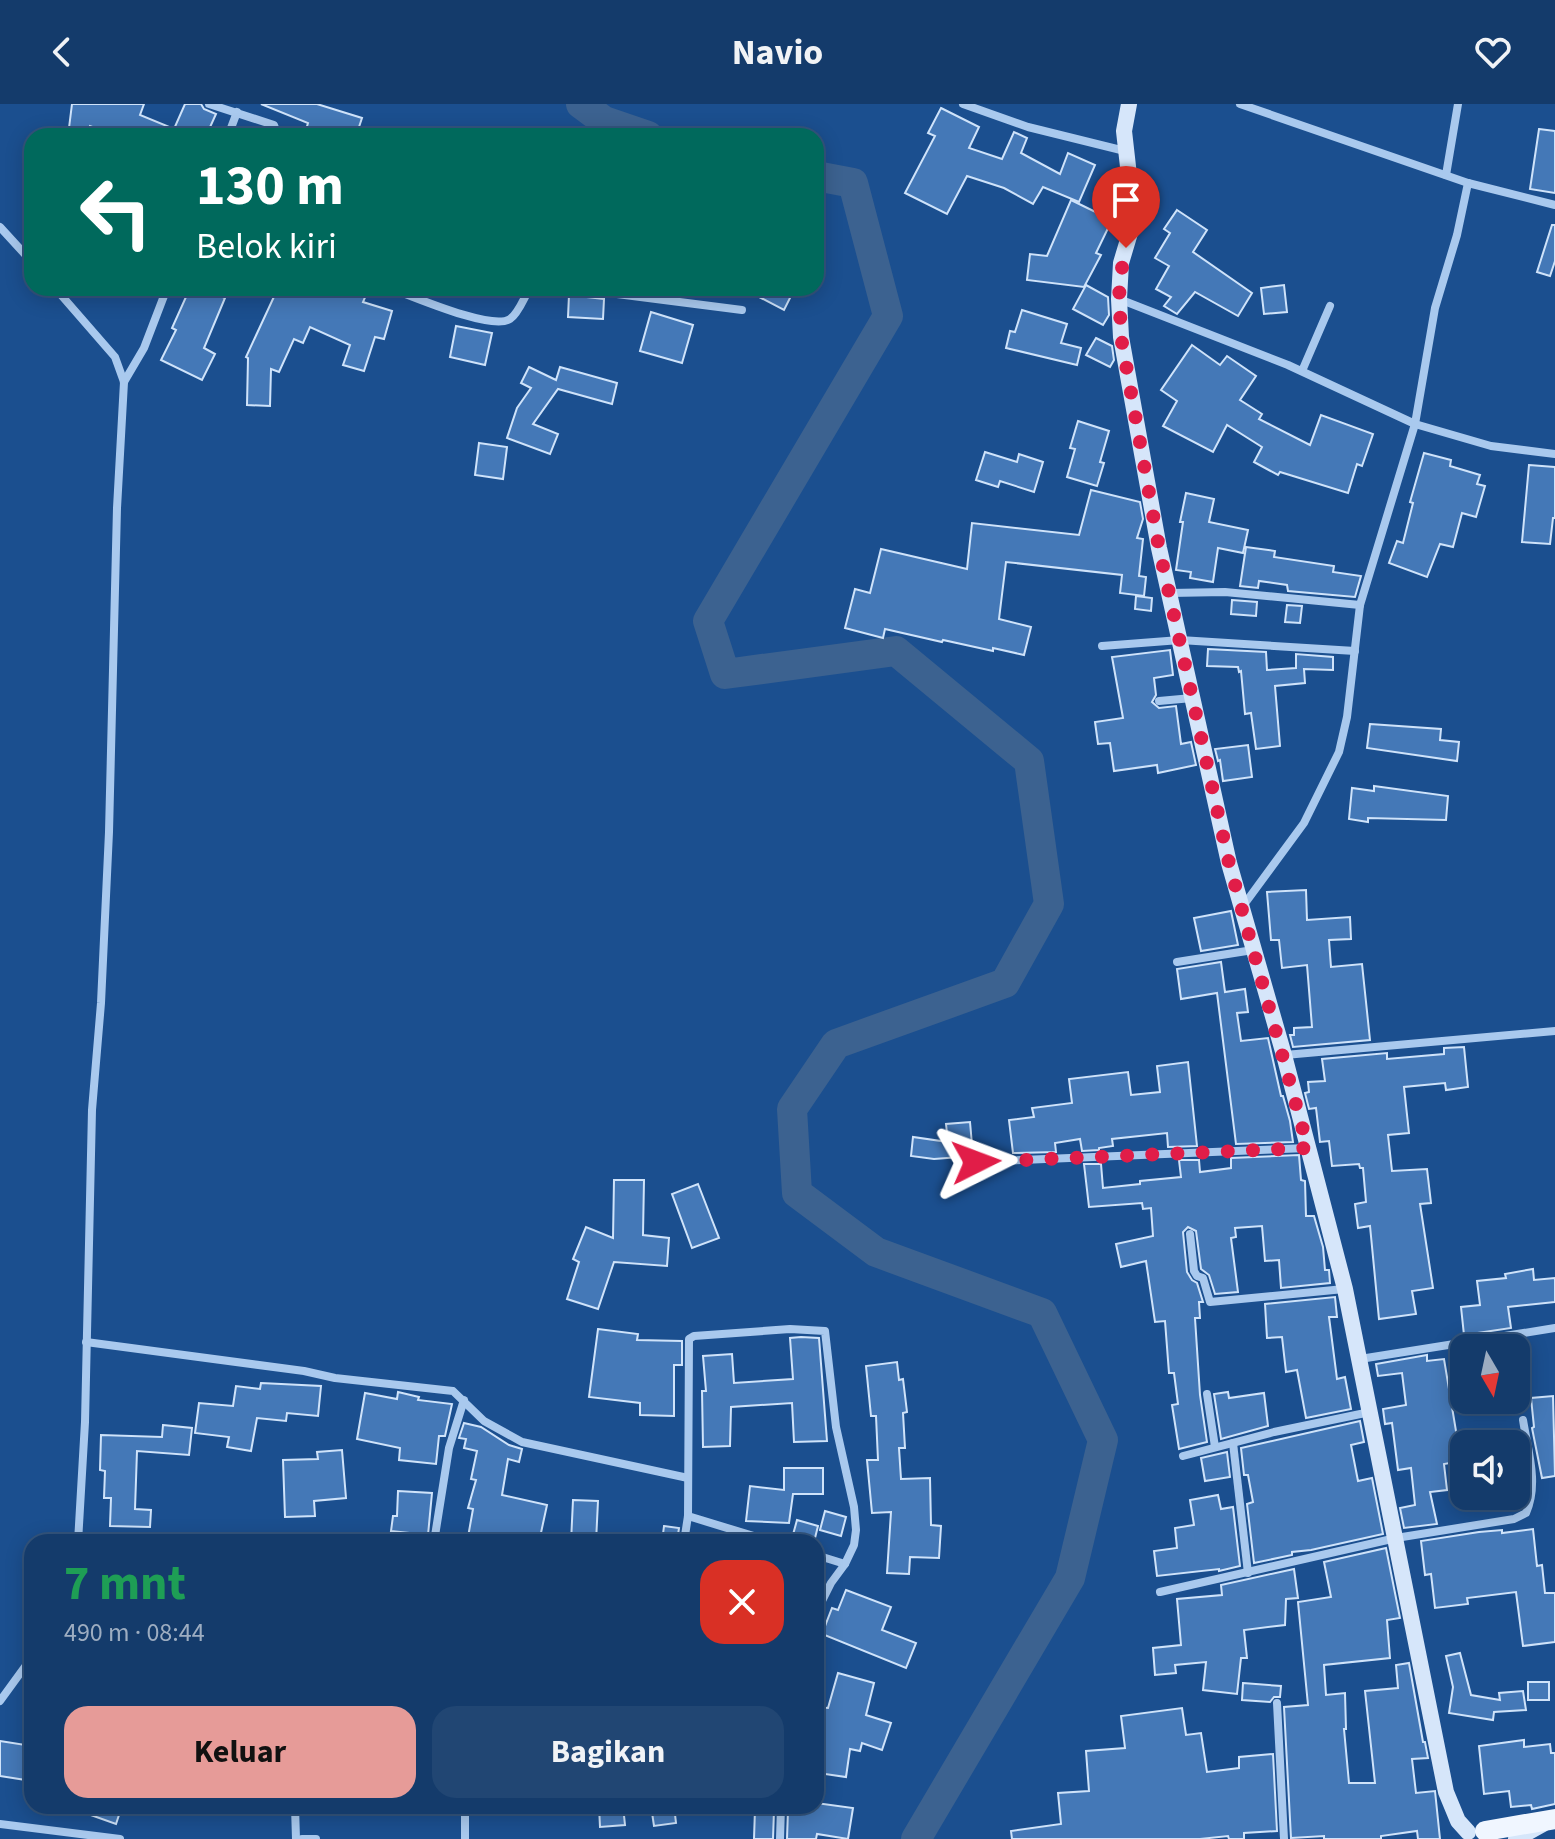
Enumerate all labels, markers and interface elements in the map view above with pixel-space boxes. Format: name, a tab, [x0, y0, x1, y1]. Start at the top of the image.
text: Navio	[732, 27, 823, 78]
icon: back	[40, 30, 84, 74]
icon: heart	[1471, 30, 1515, 74]
text: 130 m	[196, 147, 344, 226]
icon: left	[64, 160, 168, 264]
pin	[1092, 166, 1160, 248]
icon: arrive	[1104, 178, 1148, 222]
text: Belok kiri	[196, 221, 337, 272]
position arrow	[934, 1120, 1018, 1204]
north arrow	[1450, 1334, 1530, 1414]
map controls	[1450, 1334, 1530, 1510]
button: sound	[1450, 1430, 1530, 1510]
text: 7 mnt	[64, 1550, 186, 1618]
button: close	[700, 1560, 784, 1644]
text: 490 m · 08:44	[64, 1614, 205, 1651]
button: Keluar	[64, 1706, 416, 1798]
button: Bagikan	[432, 1706, 784, 1798]

